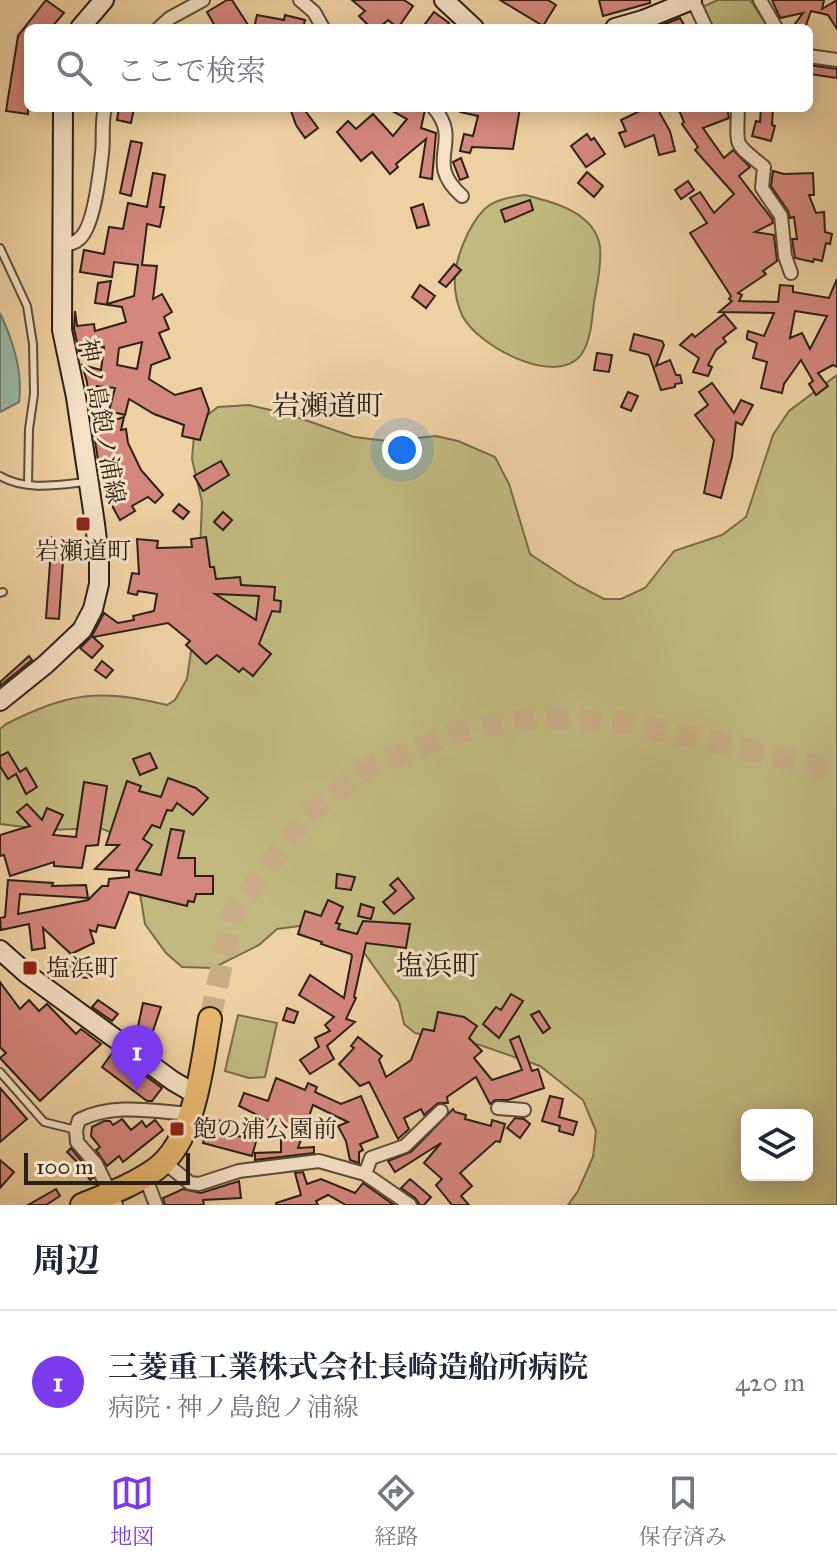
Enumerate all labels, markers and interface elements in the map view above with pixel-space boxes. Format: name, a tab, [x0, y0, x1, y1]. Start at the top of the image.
search box	[24, 24, 813, 112]
icon: search	[52, 46, 96, 90]
text: ここで検索	[116, 53, 266, 89]
street label: 神ノ島飽ノ浦線	[73, 336, 131, 506]
district label: 岩瀬道町	[272, 388, 384, 423]
your location	[382, 430, 422, 470]
marker: 岩瀬道町	[74, 515, 92, 533]
place label: 岩瀬道町	[35, 536, 131, 566]
district label: 塩浜町	[396, 948, 480, 983]
place label: 塩浜町	[46, 953, 118, 983]
marker: 塩浜町	[21, 959, 39, 977]
pin: 1	[111, 1025, 163, 1091]
map controls	[741, 1109, 813, 1181]
button: layers	[741, 1109, 813, 1181]
place label: 飽の浦公園前	[193, 1114, 337, 1144]
marker: 飽の浦公園前	[168, 1120, 186, 1138]
scale bar	[24, 1149, 190, 1185]
text: 100 m	[36, 1153, 93, 1180]
text: 周辺	[32, 1240, 100, 1281]
text: 三菱重工業株式会社長崎造船所病院	[108, 1349, 588, 1385]
text: 1	[53, 1366, 63, 1398]
text: 420 m	[735, 1366, 805, 1398]
text: 病院 · 神ノ島飽ノ浦線	[108, 1391, 359, 1423]
tab: 地図	[110, 1471, 154, 1550]
tab: 経路	[374, 1471, 419, 1550]
tab: 保存済み	[639, 1471, 727, 1550]

